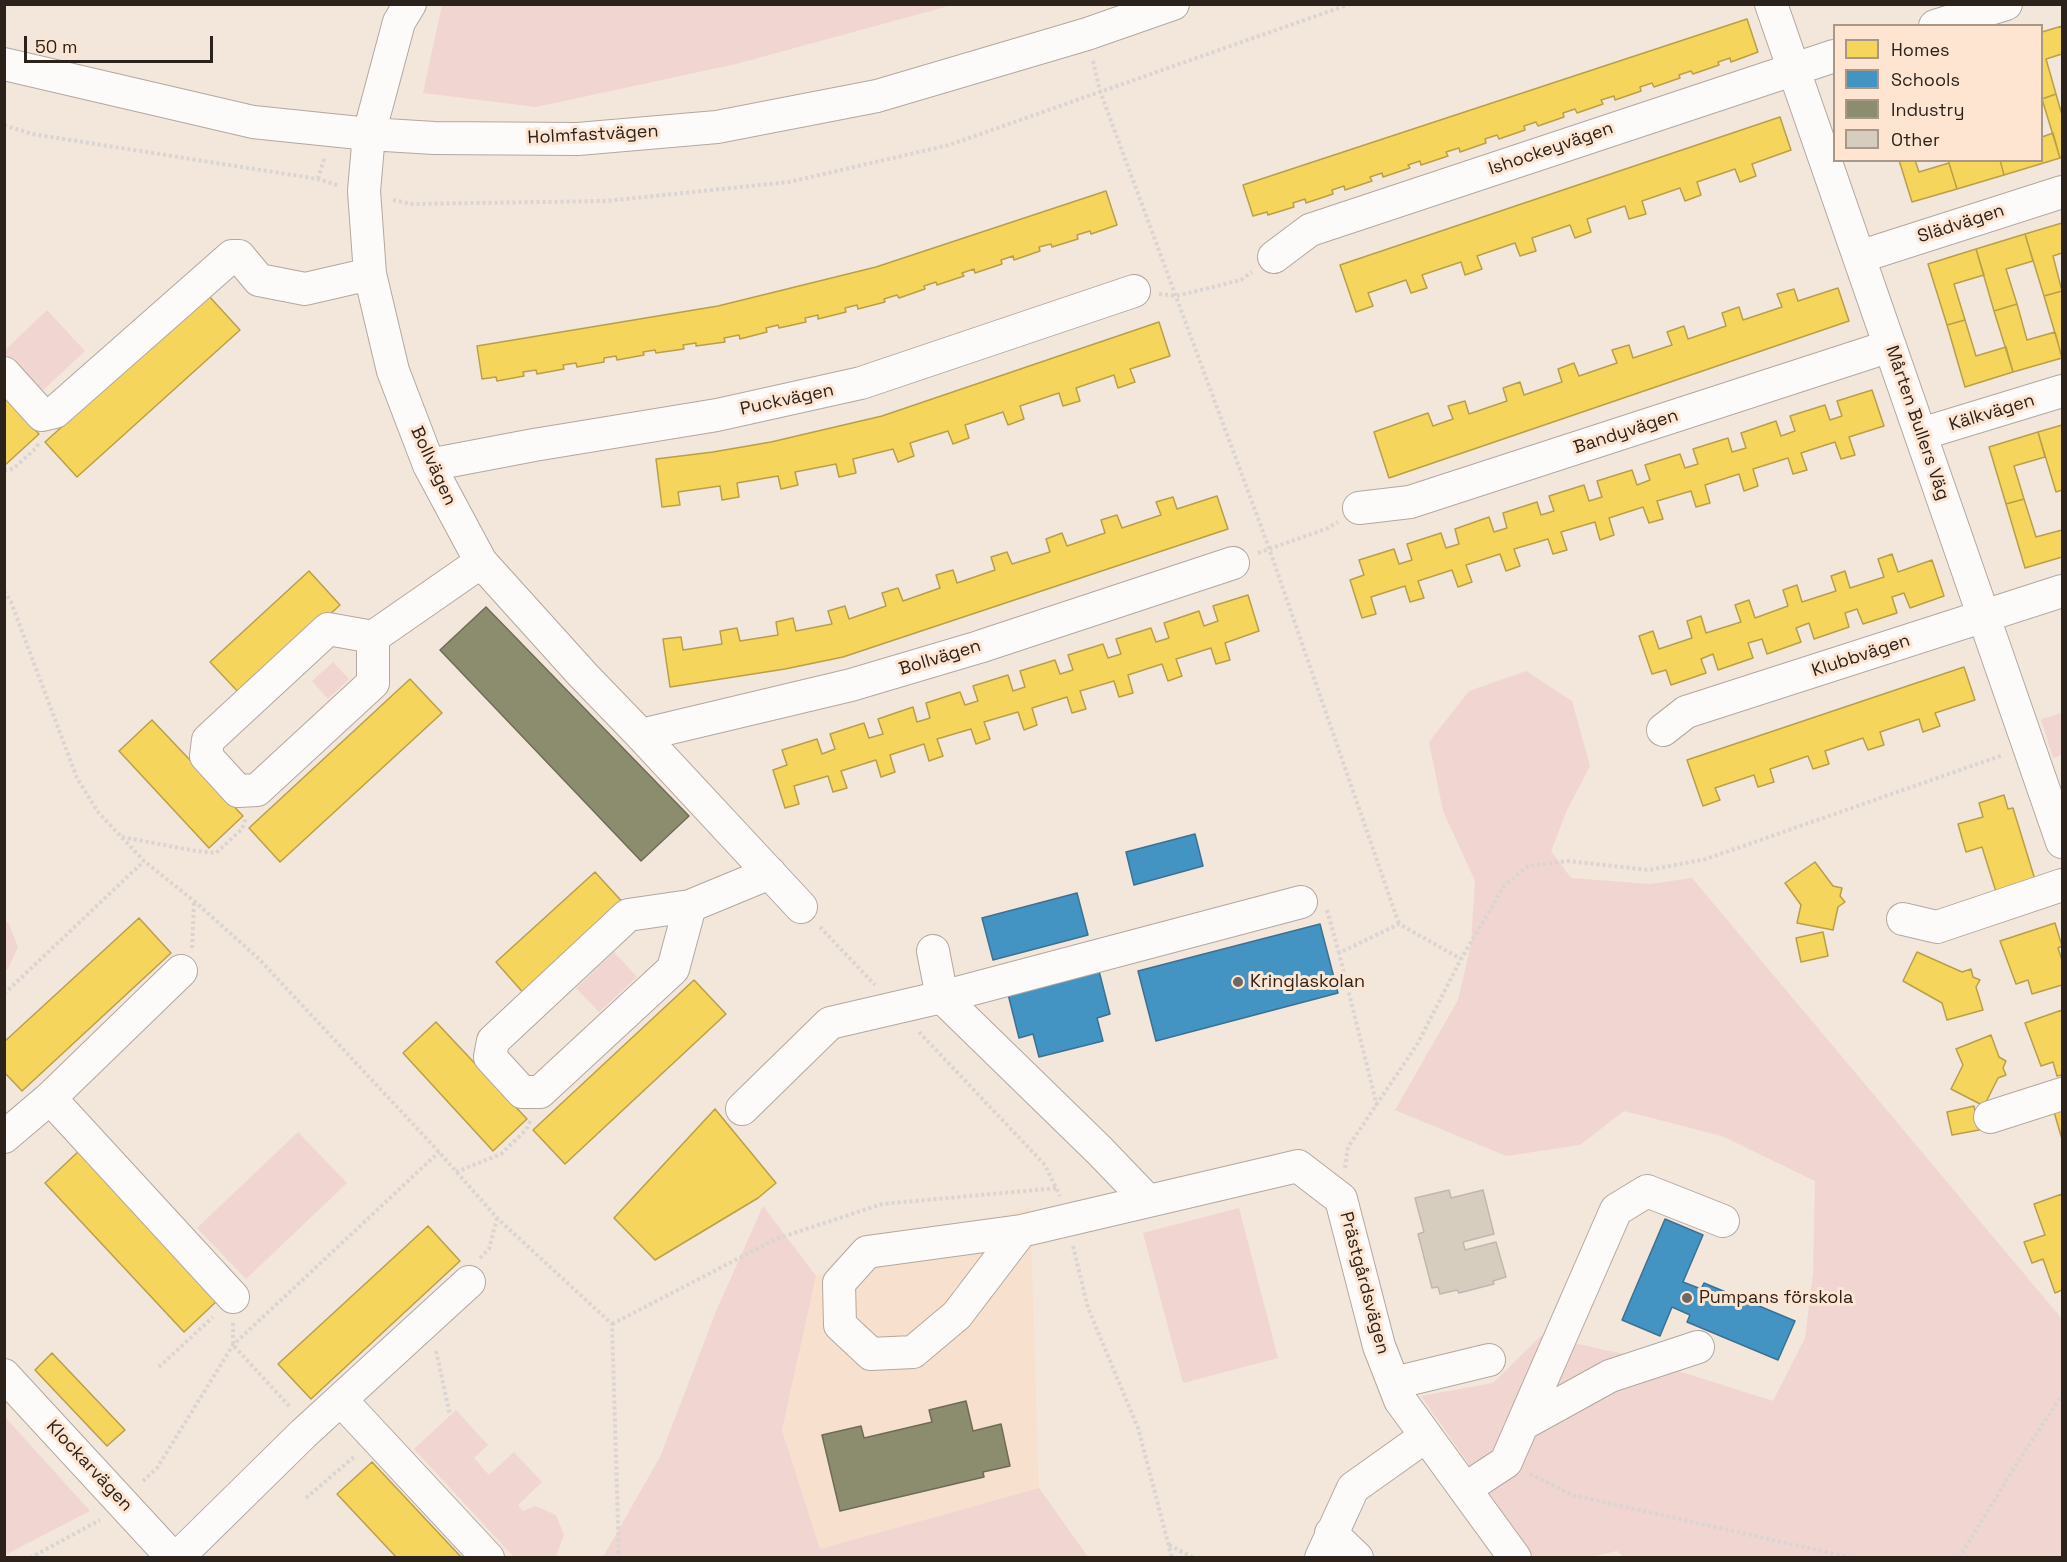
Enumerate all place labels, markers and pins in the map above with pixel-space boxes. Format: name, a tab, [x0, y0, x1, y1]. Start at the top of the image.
place label: Kringlaskolan	[1250, 971, 1365, 993]
marker: Kringlaskolan	[1231, 975, 1245, 989]
place label: Pumpans förskola	[1699, 1287, 1853, 1309]
marker: Pumpans förskola	[1680, 1291, 1694, 1305]

